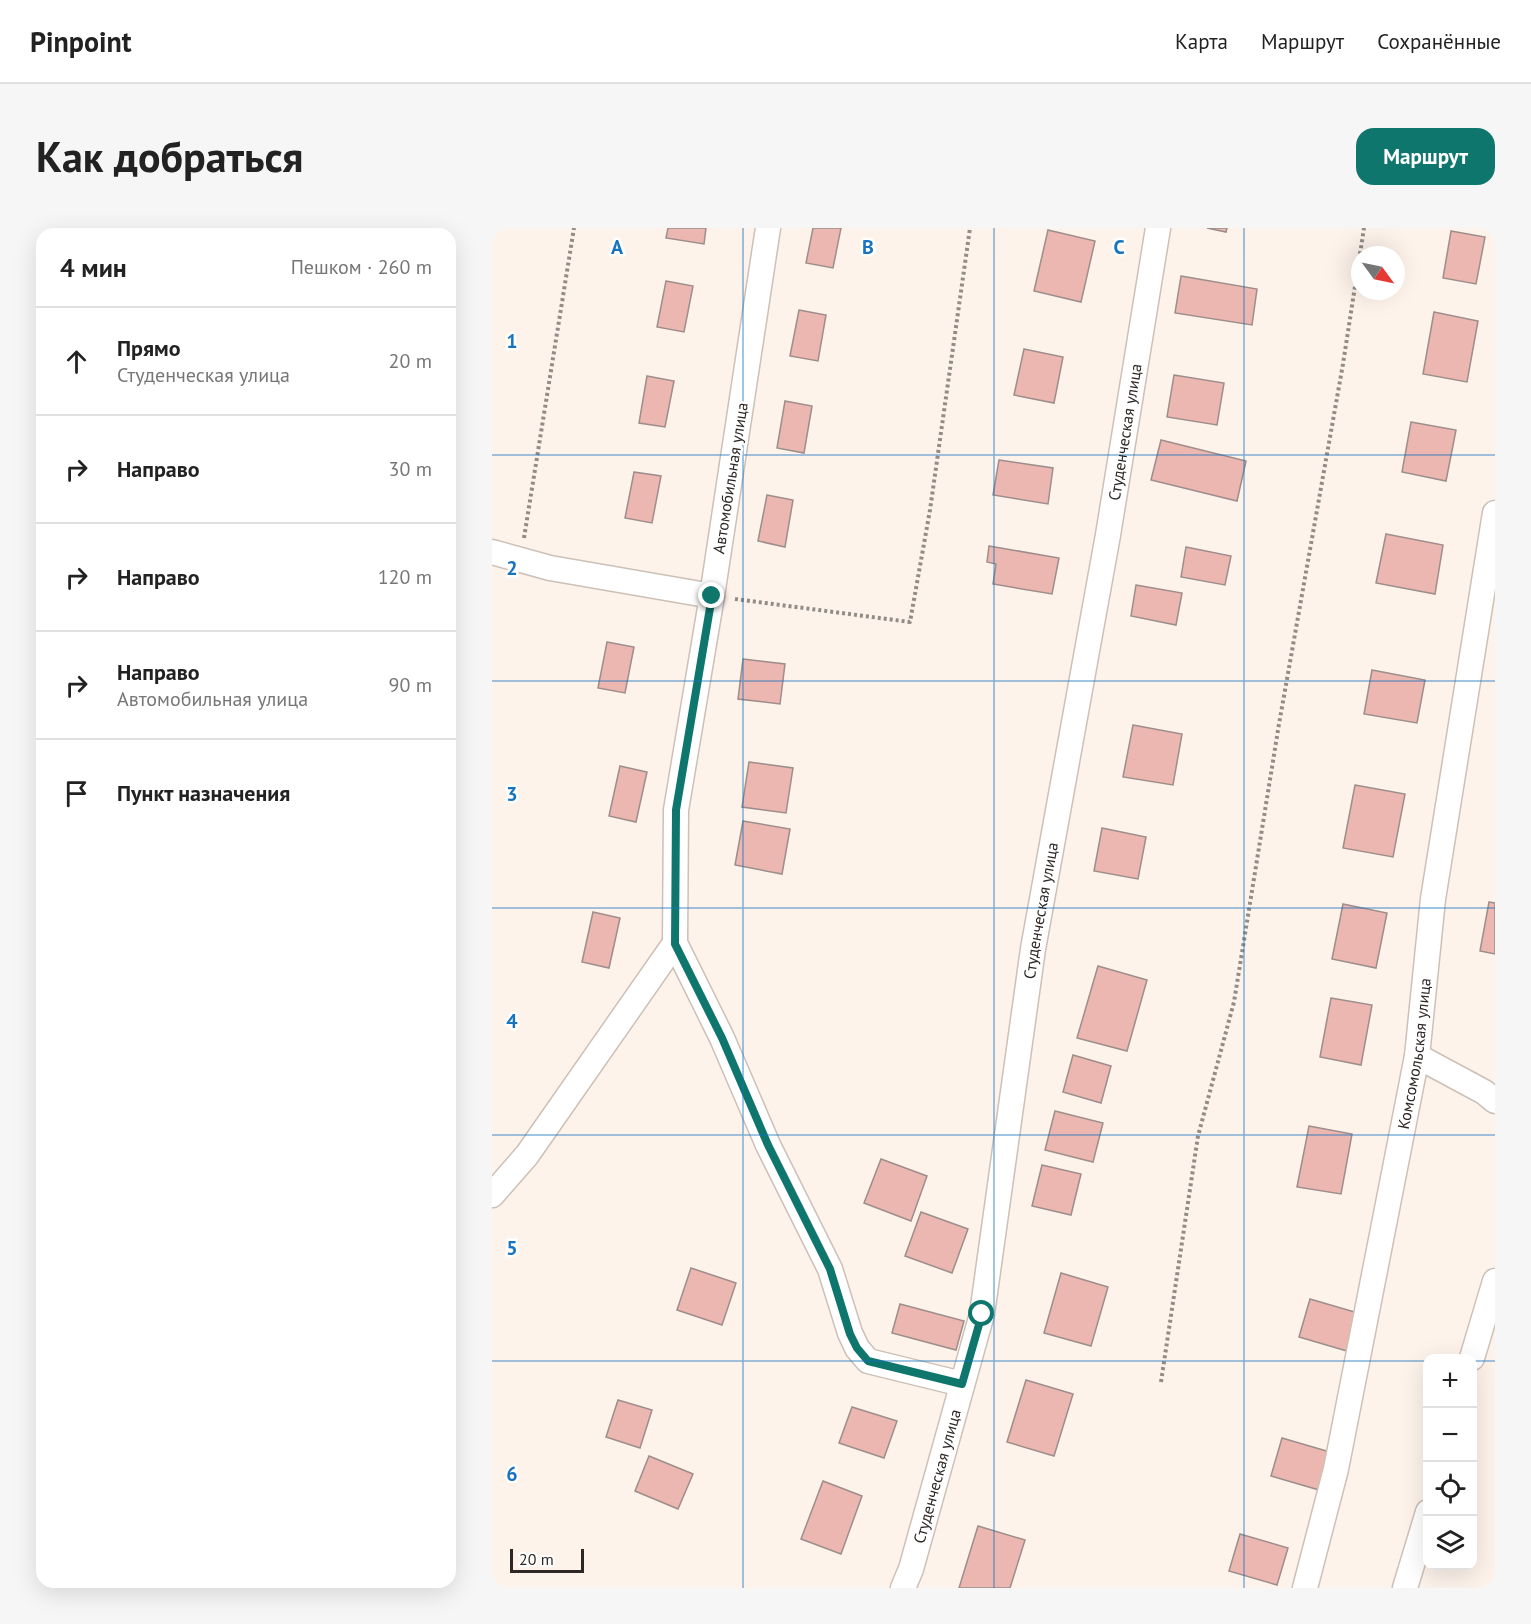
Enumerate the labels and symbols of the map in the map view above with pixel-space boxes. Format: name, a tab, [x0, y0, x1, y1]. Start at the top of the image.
text: A	[611, 234, 624, 260]
text: B	[862, 234, 874, 260]
text: C	[1113, 234, 1125, 260]
north arrow	[1351, 246, 1405, 300]
text: 1	[506, 328, 518, 354]
street label: Студенческая улица	[1104, 362, 1146, 502]
street label: Автомобильная улица	[708, 401, 752, 555]
text: 2	[506, 555, 518, 581]
route end	[698, 582, 724, 608]
text: 3	[506, 781, 518, 807]
street label: Студенческая улица	[1019, 841, 1062, 980]
street label: Комсомольская улица	[1393, 977, 1435, 1131]
text: 4	[506, 1008, 518, 1034]
text: 5	[506, 1235, 518, 1261]
route start	[968, 1300, 994, 1326]
street label: Студенческая улица	[909, 1407, 965, 1546]
text: 6	[506, 1461, 518, 1487]
scale bar	[510, 1546, 584, 1574]

